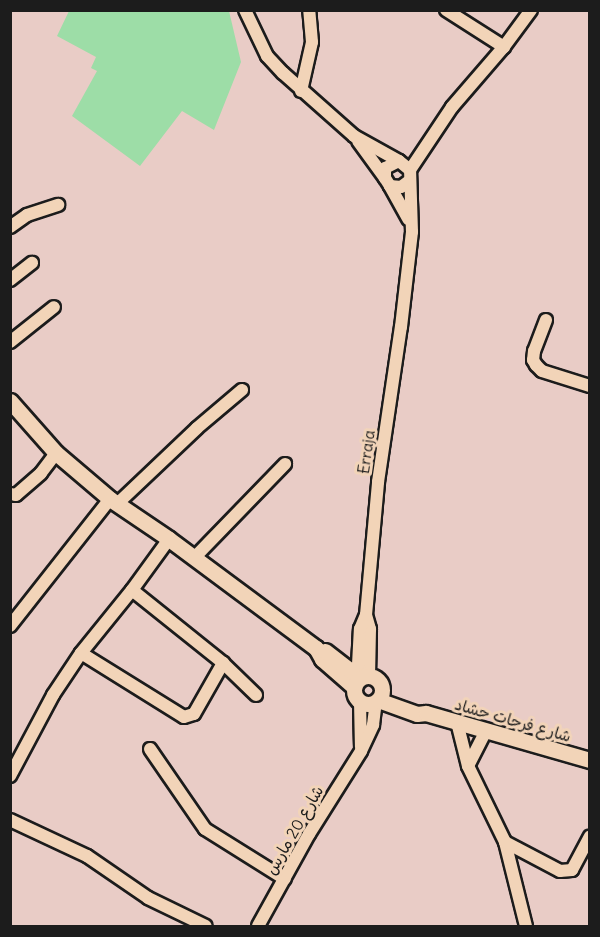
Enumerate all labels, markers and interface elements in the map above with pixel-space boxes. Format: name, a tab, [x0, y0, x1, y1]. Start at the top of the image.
street label: Erraja	[353, 429, 379, 475]
street label: شارع فرحات حشاد	[453, 694, 573, 746]
street label: شارع 20 مارس	[261, 782, 327, 878]

